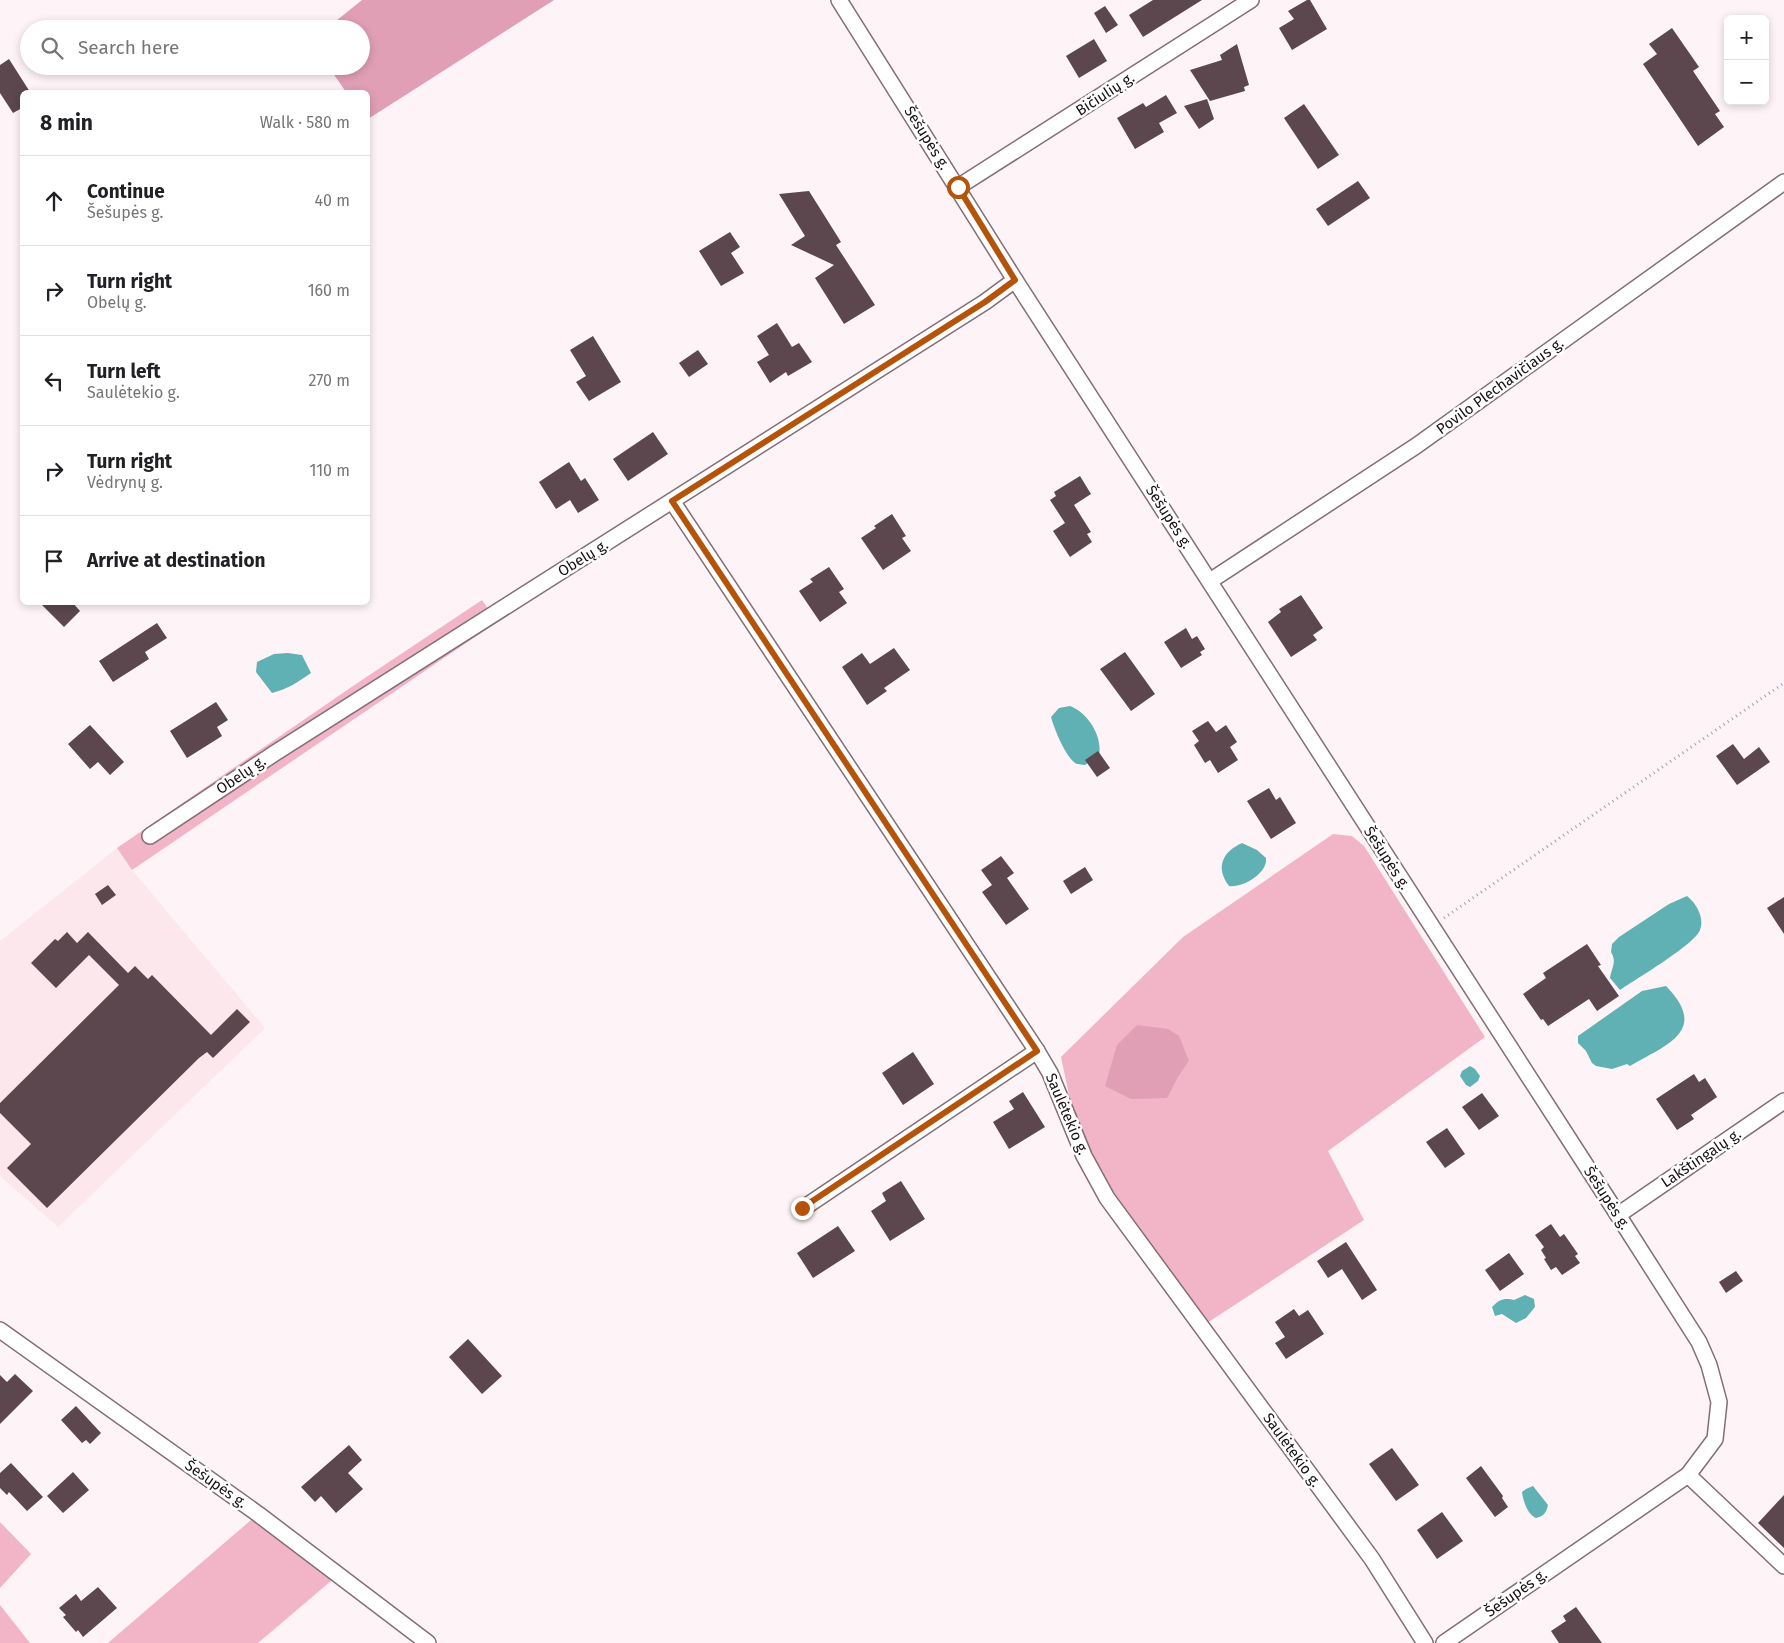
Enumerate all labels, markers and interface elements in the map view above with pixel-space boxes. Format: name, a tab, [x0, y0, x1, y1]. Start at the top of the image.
map controls	[1724, 15, 1769, 105]
button: +	[1724, 15, 1769, 60]
search box	[20, 20, 370, 75]
icon: search	[38, 34, 66, 62]
text: Search here	[78, 36, 179, 59]
button: −	[1724, 60, 1769, 105]
street label: Bičiulių g.	[1072, 68, 1138, 120]
street label: Šešupės g.	[900, 103, 954, 173]
text: 8 min	[40, 110, 93, 136]
text: Walk · 580 m	[260, 113, 350, 132]
route start	[947, 176, 970, 199]
text: Continue	[87, 180, 165, 203]
icon: ahead	[40, 187, 68, 215]
text: 40 m	[315, 191, 350, 210]
text: Šešupės g.	[87, 203, 163, 222]
text: Turn right	[87, 270, 172, 293]
icon: right	[40, 277, 68, 305]
text: 160 m	[308, 281, 350, 300]
text: Obelų g.	[87, 293, 147, 312]
street label: Povilo Plechavičiaus g.	[1433, 334, 1567, 438]
text: Turn left	[87, 360, 161, 383]
icon: left	[40, 367, 68, 395]
text: 270 m	[308, 371, 350, 390]
text: Saulėtekio g.	[87, 383, 180, 402]
text: Turn right	[87, 450, 172, 473]
icon: right	[40, 457, 68, 485]
text: 110 m	[309, 461, 350, 480]
text: Vėdrynų g.	[87, 473, 163, 492]
street label: Šešupės g.	[1142, 482, 1196, 552]
street label: Obelų g.	[554, 536, 612, 580]
icon: arrive	[40, 547, 68, 575]
text: Arrive at destination	[87, 549, 266, 572]
street label: Obelų g.	[213, 752, 269, 798]
street label: Šešupės g.	[1360, 823, 1414, 893]
street label: Saulėtekio g.	[1042, 1070, 1092, 1158]
street label: Lakštingalų g.	[1658, 1125, 1744, 1191]
street label: Šešupės g.	[1580, 1163, 1634, 1233]
route end	[791, 1197, 814, 1220]
street label: Saulėtekio g.	[1259, 1410, 1325, 1490]
street label: Šešupės g.	[182, 1456, 250, 1512]
street label: Šešupės g.	[1482, 1565, 1550, 1621]

